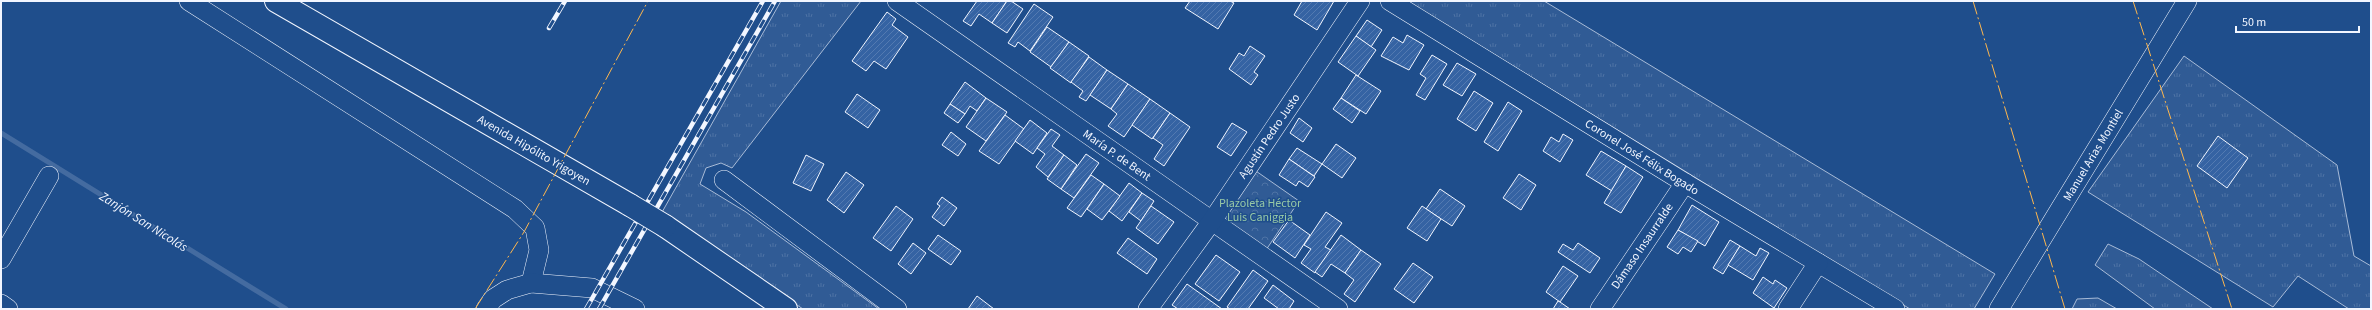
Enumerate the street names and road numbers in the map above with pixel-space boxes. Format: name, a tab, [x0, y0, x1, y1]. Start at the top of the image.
street label: Agustín Pedro Justo	[1235, 90, 1304, 182]
street label: Manuel Arias Montiel	[2059, 106, 2128, 204]
street label: Avenida Hipólito Yrigoyen	[474, 111, 593, 190]
street label: Coronel José Félix Bogado	[1581, 115, 1702, 199]
street label: María P. de Bent	[1079, 126, 1154, 185]
street label: Dámaso Insaurralde	[1607, 200, 1678, 293]

